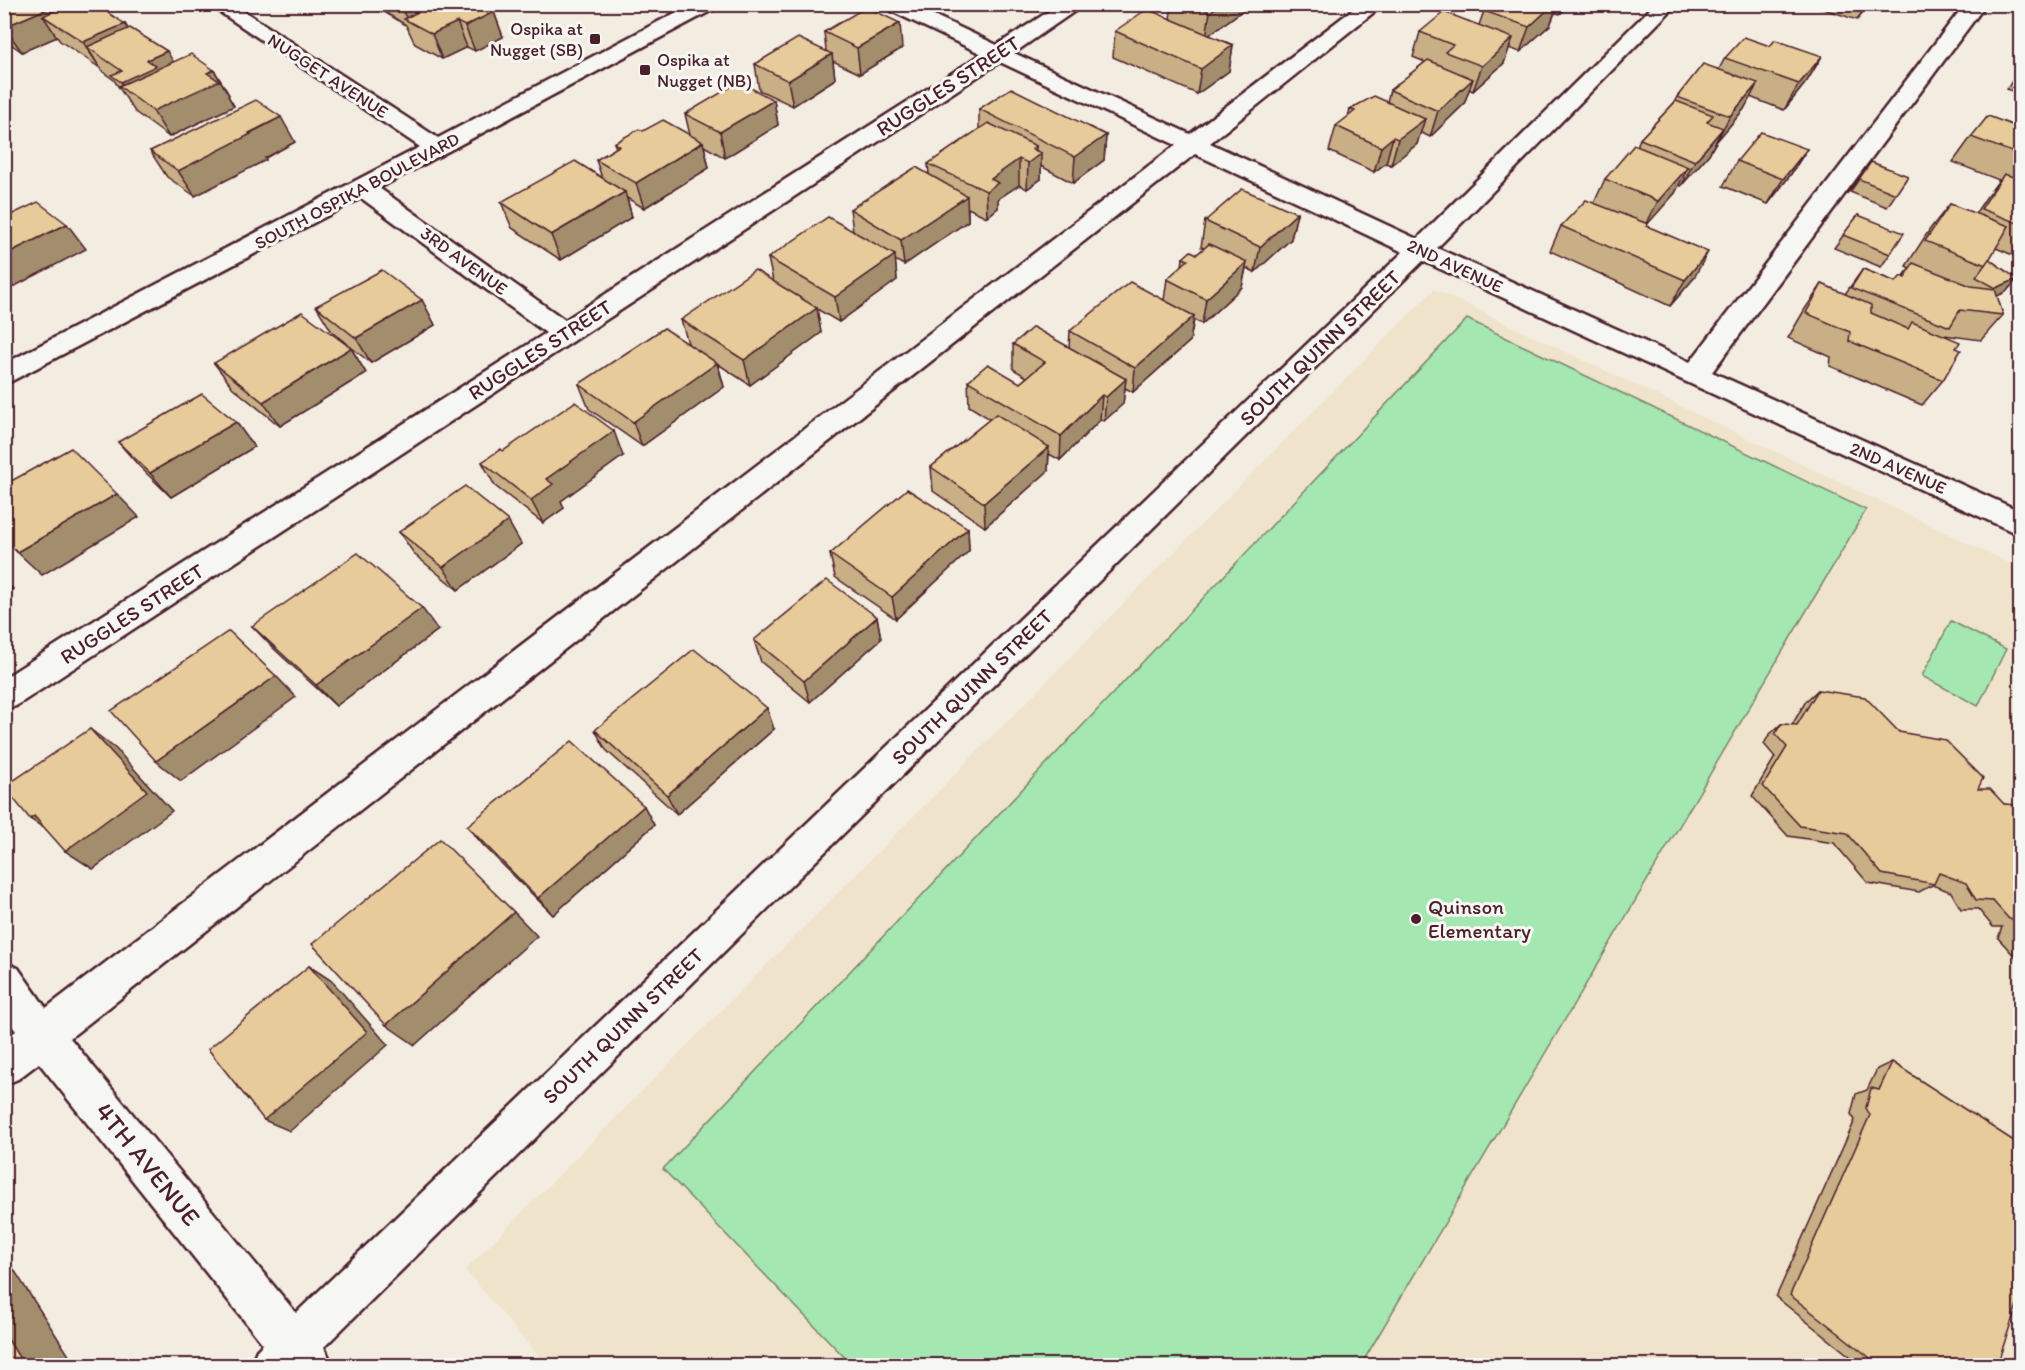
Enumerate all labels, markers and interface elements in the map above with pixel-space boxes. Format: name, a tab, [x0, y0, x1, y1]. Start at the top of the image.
place label: Ospika at Nugget (SB)	[490, 18, 583, 61]
street label: NUGGET AVENUE	[264, 29, 392, 123]
street label: RUGGLES STREET	[871, 30, 1024, 141]
marker: Ospika at Nugget (SB)	[588, 32, 602, 46]
place label: Ospika at Nugget (NB)	[657, 49, 752, 92]
marker: Ospika at Nugget (NB)	[638, 63, 652, 77]
street label: SOUTH OSPIKA BOULEVARD	[251, 128, 463, 254]
street label: 3RD AVENUE	[416, 222, 512, 300]
street label: 2ND AVENUE	[1404, 234, 1507, 298]
street label: SOUTH QUINN STREET	[1234, 264, 1405, 431]
street label: RUGGLES STREET	[463, 294, 616, 405]
street label: 2ND AVENUE	[1846, 437, 1950, 499]
street label: RUGGLES STREET	[55, 558, 208, 669]
street label: SOUTH QUINN STREET	[886, 603, 1057, 770]
place label: Quinson Elementary	[1428, 894, 1531, 943]
marker: Quinson Elementary	[1409, 912, 1423, 926]
street label: SOUTH QUINN STREET	[537, 942, 708, 1109]
street label: 4TH AVENUE	[88, 1096, 208, 1232]

